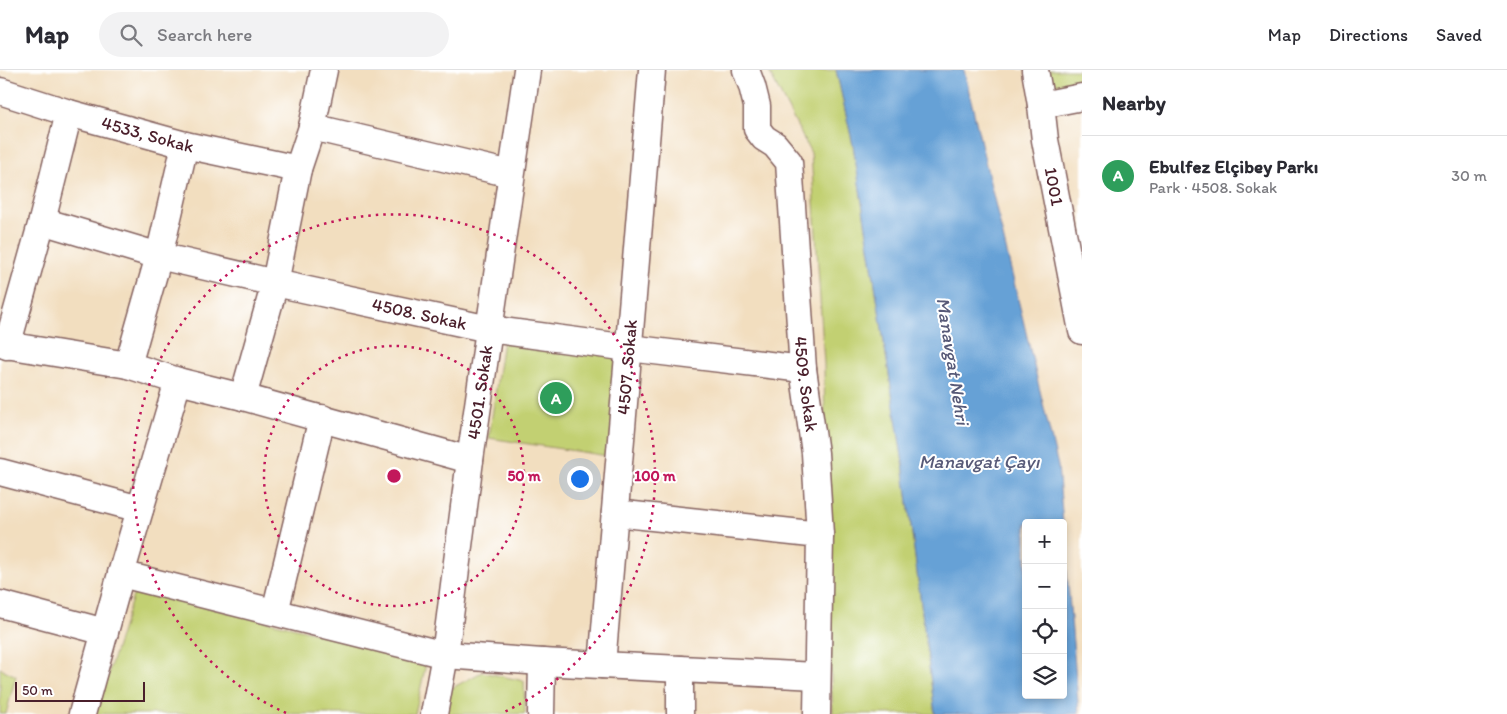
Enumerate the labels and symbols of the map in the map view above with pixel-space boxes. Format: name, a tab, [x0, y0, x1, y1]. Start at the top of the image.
street label: 4533, Sokak	[99, 111, 196, 158]
street label: 1001	[1039, 165, 1068, 208]
street label: 4508. Sokak	[370, 293, 469, 335]
water label: Manavgat Nehri	[932, 296, 975, 428]
street label: 4507. Sokak	[612, 319, 642, 416]
street label: 4509. Sokak	[790, 336, 823, 433]
street label: 4501. Sokak	[462, 344, 498, 441]
pin: A	[540, 379, 572, 417]
water label: Manavgat Çayı	[919, 450, 1040, 473]
your location	[567, 466, 593, 492]
centre of rings	[385, 467, 403, 485]
text: 50 m	[507, 467, 541, 485]
text: 100 m	[634, 467, 676, 485]
scale bar	[15, 679, 145, 702]

